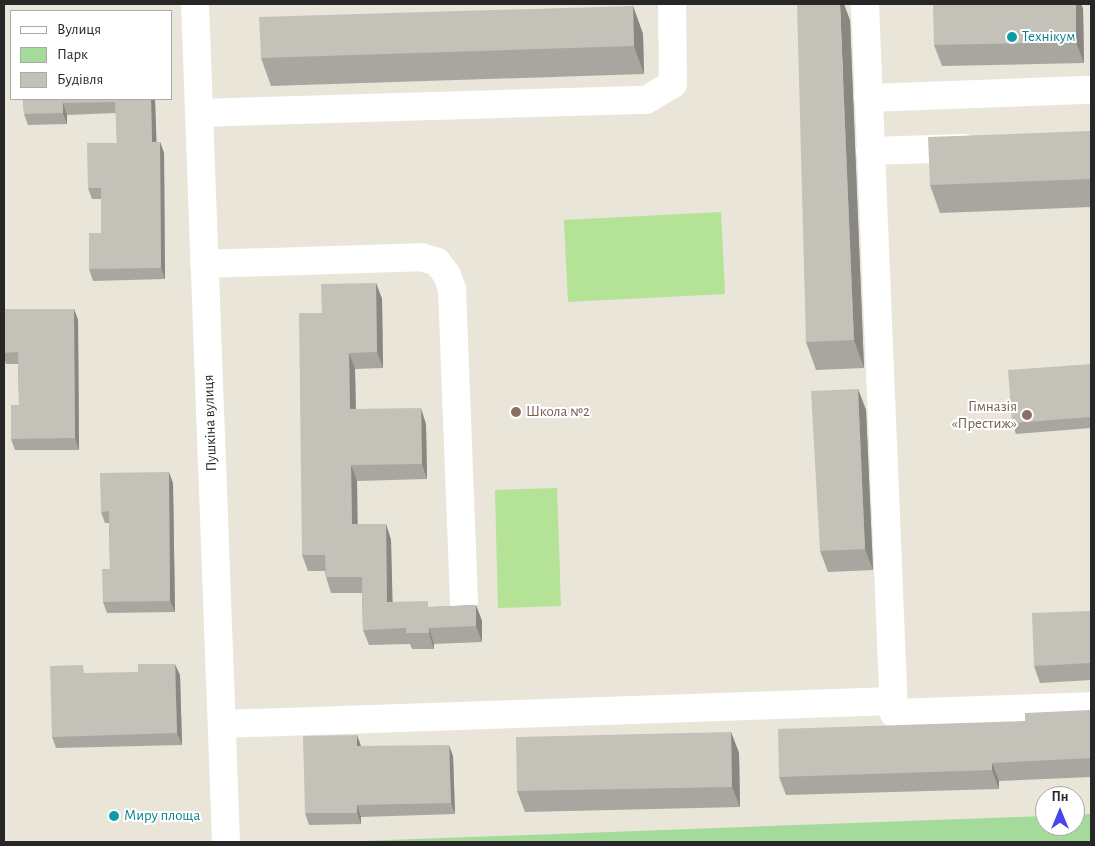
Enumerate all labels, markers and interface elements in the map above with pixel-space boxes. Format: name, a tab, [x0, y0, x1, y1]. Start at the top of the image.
legend	[10, 10, 172, 100]
text: Вулиця	[57, 22, 101, 37]
place label: Технікум	[1022, 28, 1075, 46]
marker: Технікум	[1006, 31, 1018, 43]
text: Парк	[57, 47, 88, 62]
text: Будівля	[57, 72, 103, 87]
street label: Пушкіна вулиця	[199, 374, 221, 472]
place label: Гімназія «Престиж»	[952, 397, 1017, 432]
place label: Школа №2	[526, 403, 590, 421]
marker: Школа №2	[510, 406, 522, 418]
marker: Гімназія «Престиж»	[1021, 409, 1033, 421]
north arrow	[1035, 786, 1085, 836]
text: Пн	[1051, 790, 1069, 804]
place label: Миру площа	[124, 807, 200, 825]
marker: Миру площа	[108, 810, 120, 822]

